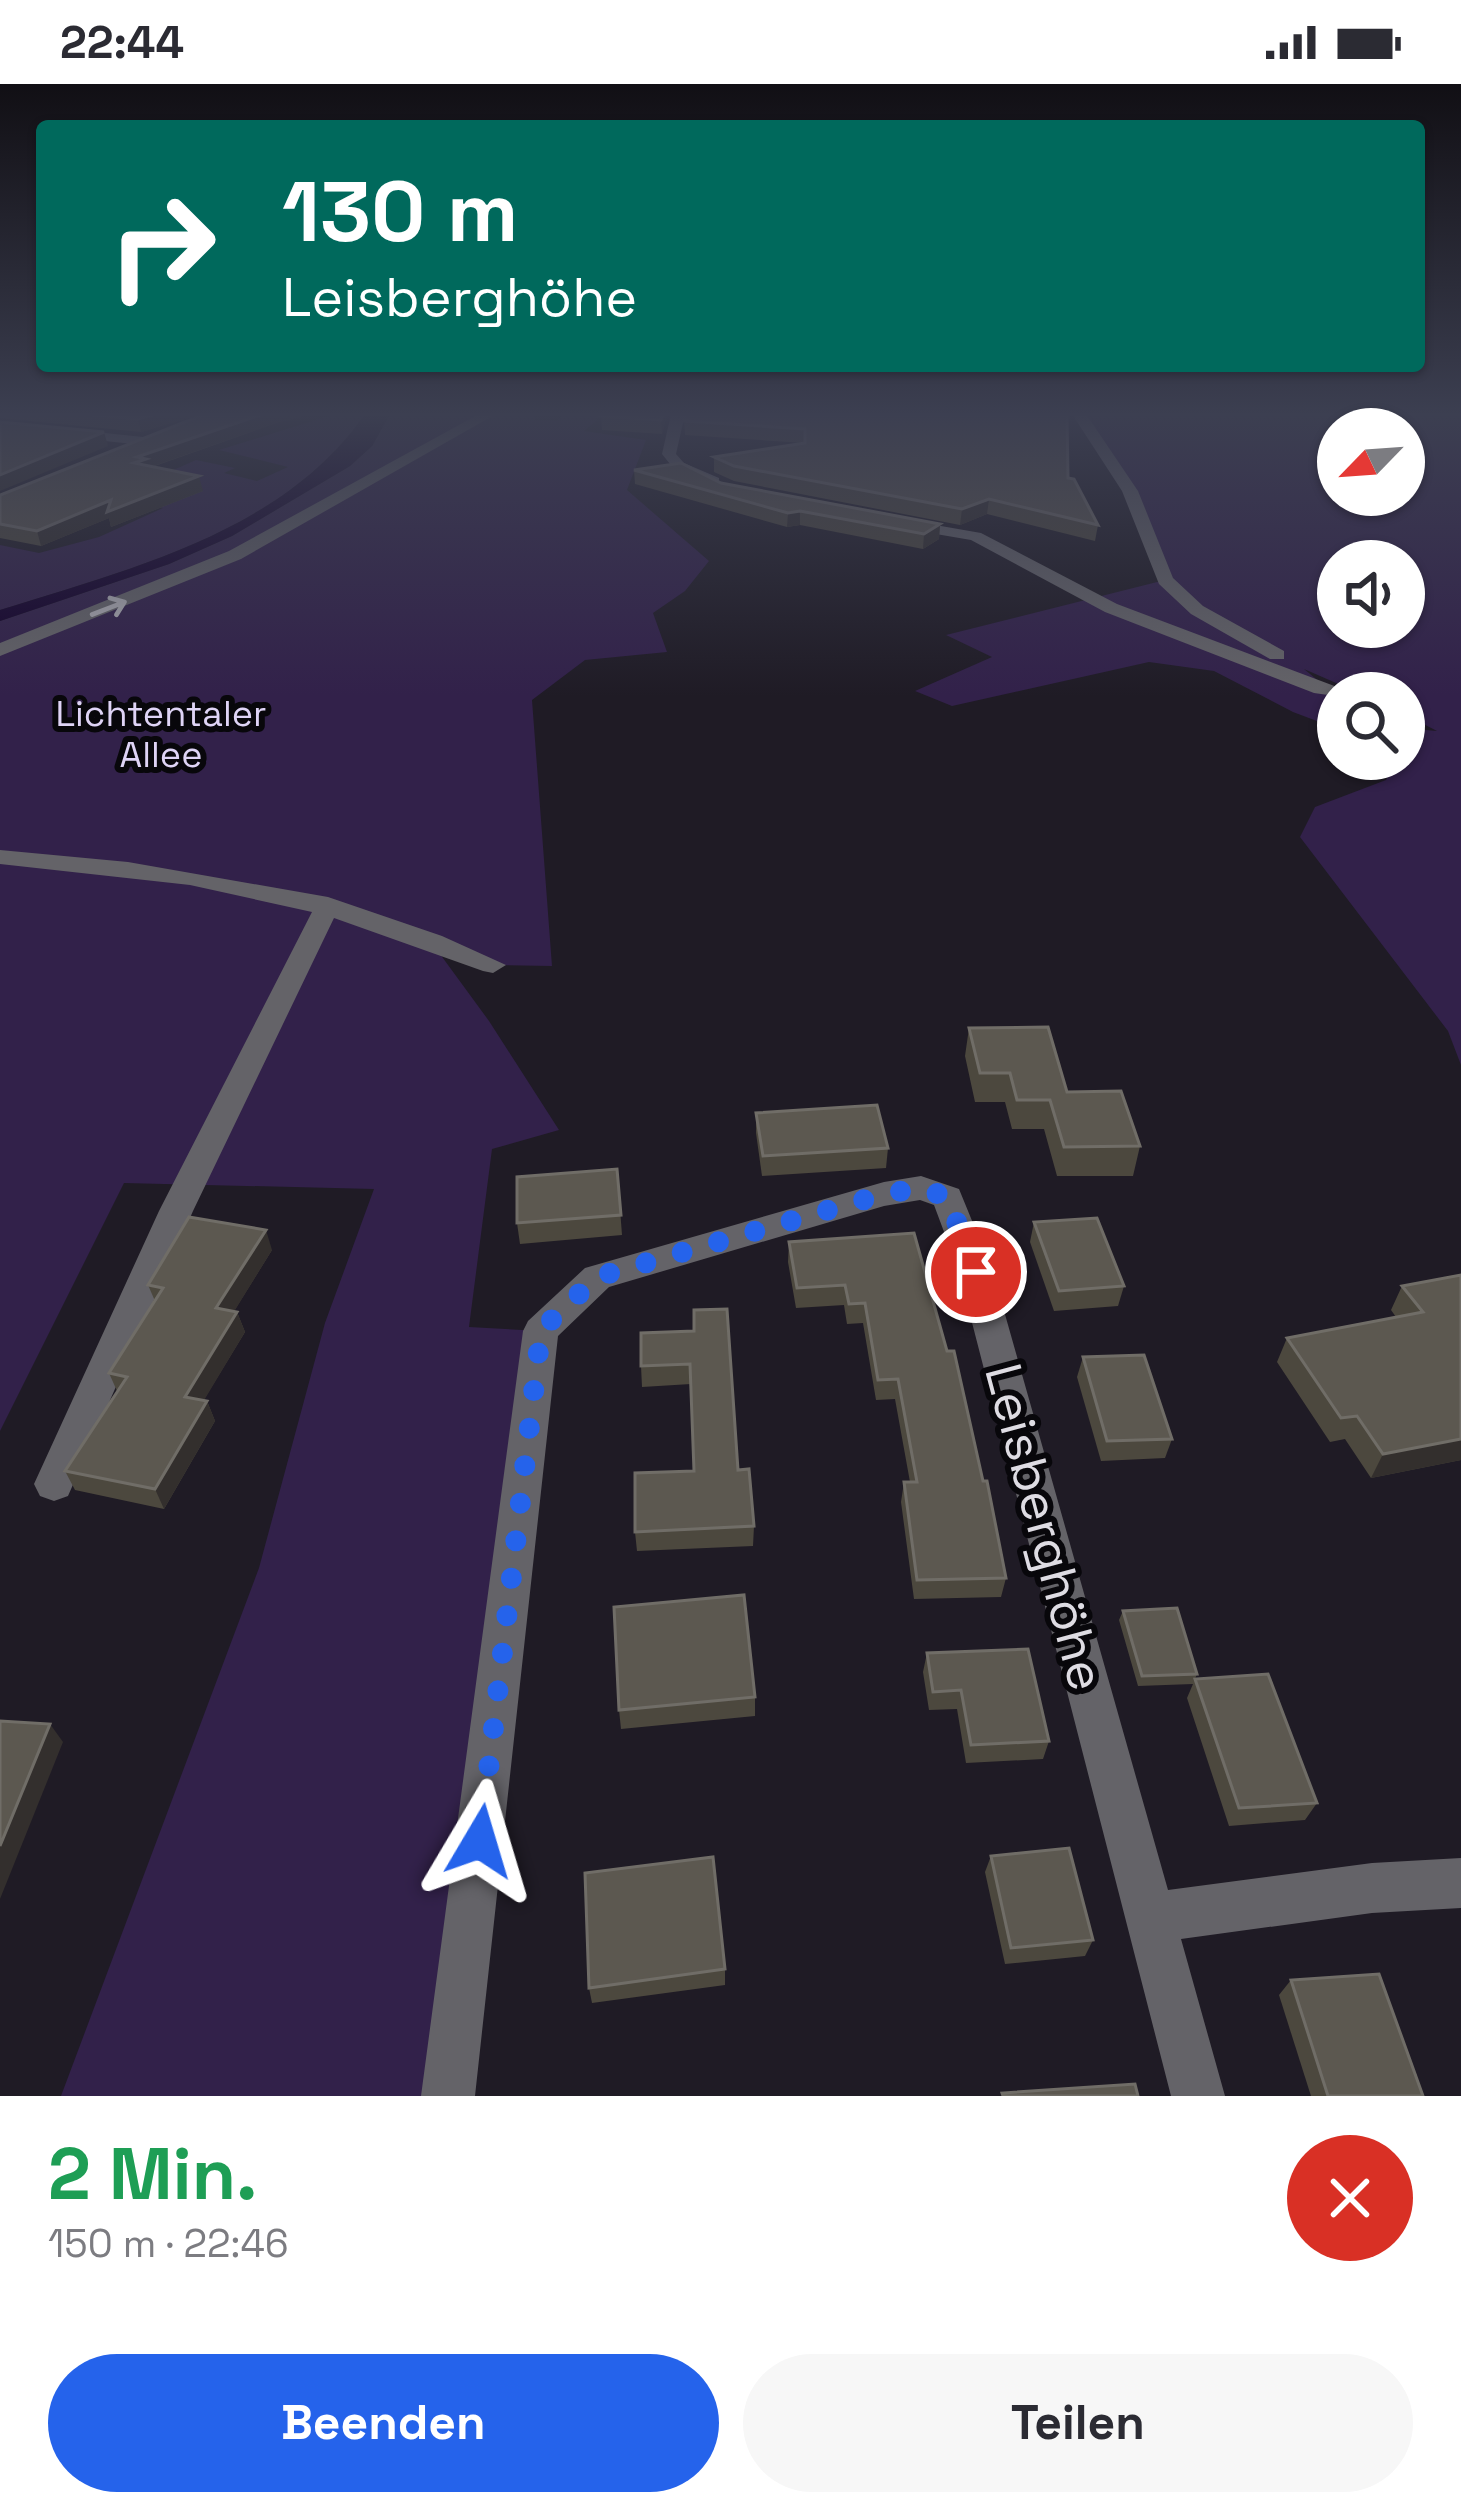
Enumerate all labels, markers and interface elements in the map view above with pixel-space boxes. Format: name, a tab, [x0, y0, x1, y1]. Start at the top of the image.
text: 22:44	[60, 14, 184, 71]
text: 130 m	[282, 158, 519, 266]
icon: right	[84, 168, 240, 324]
text: Leisberghöhe	[282, 263, 637, 332]
north arrow	[1317, 408, 1425, 516]
map controls	[1317, 408, 1425, 780]
button: sound	[1317, 540, 1425, 648]
one-way arrow	[90, 595, 127, 617]
button: search	[1317, 672, 1425, 780]
park label: Lichtentaler Allee	[55, 691, 267, 778]
pin	[925, 1221, 1027, 1323]
icon: arrive	[943, 1239, 1009, 1305]
street label: Leisberghöhe	[970, 1357, 1120, 1697]
position arrow	[417, 1778, 543, 1904]
text: 2 Min.	[48, 2128, 258, 2220]
button: close	[1287, 2135, 1413, 2261]
text: 150 m · 22:46	[48, 2219, 289, 2268]
button: Beenden	[48, 2354, 719, 2492]
button: Teilen	[743, 2354, 1413, 2492]

